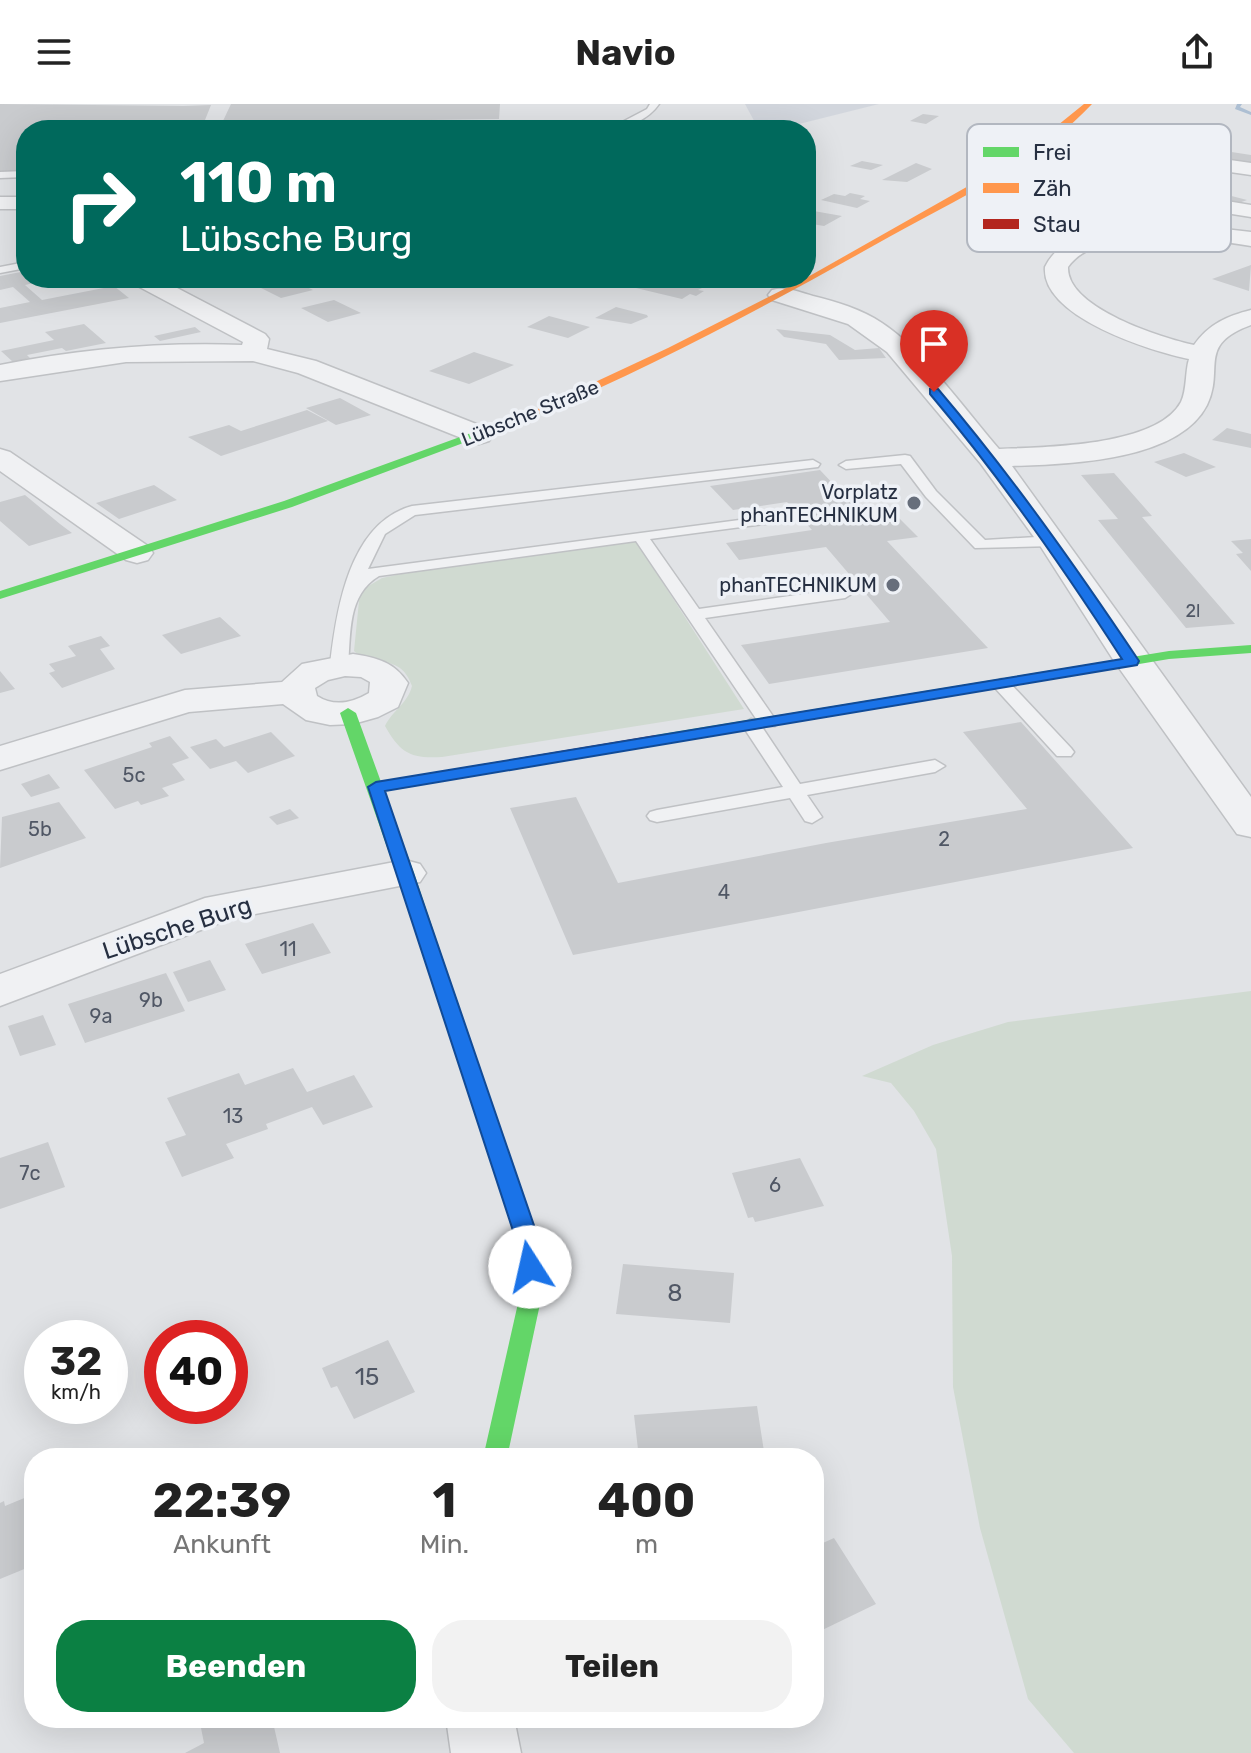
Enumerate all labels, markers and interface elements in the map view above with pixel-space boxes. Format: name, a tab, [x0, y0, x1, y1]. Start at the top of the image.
icon: menu	[32, 30, 76, 74]
icon: share	[1175, 30, 1219, 74]
text: Navio	[575, 31, 676, 74]
legend	[967, 124, 1231, 252]
text: Frei	[1033, 139, 1071, 166]
text: 110 m	[180, 150, 337, 216]
icon: right	[48, 152, 152, 256]
text: Zäh	[1033, 175, 1072, 202]
text: Stau	[1033, 211, 1081, 238]
text: Lübsche Burg	[180, 217, 412, 260]
pin	[900, 310, 968, 392]
icon: arrive	[912, 322, 956, 366]
street label: Lübsche Straße	[458, 375, 602, 451]
place label: Vorplatz phanTECHNIKUM	[740, 480, 898, 527]
marker: Vorplatz phanTECHNIKUM	[905, 494, 923, 512]
place label: phanTECHNIKUM	[719, 573, 877, 597]
marker: phanTECHNIKUM	[884, 576, 902, 594]
house number: 2l	[1186, 600, 1200, 622]
house number: 5c	[123, 763, 145, 787]
house number: 5b	[28, 817, 52, 841]
house number: 2	[938, 827, 950, 851]
house number: 4	[718, 880, 730, 904]
street label: Lübsche Burg	[99, 891, 255, 965]
house number: 11	[279, 937, 297, 961]
house number: 9b	[139, 988, 163, 1012]
house number: 9a	[90, 1004, 112, 1028]
house number: 13	[223, 1104, 243, 1128]
house number: 7c	[19, 1161, 41, 1185]
house number: 6	[769, 1173, 781, 1197]
position arrow	[488, 1225, 572, 1309]
house number: 8	[667, 1279, 683, 1307]
speed limit sign: 40	[144, 1320, 248, 1424]
text: 32	[50, 1338, 102, 1385]
house number: 15	[355, 1363, 379, 1391]
text: km/h	[51, 1380, 101, 1404]
text: 22:39	[152, 1472, 291, 1529]
text: 1	[432, 1472, 456, 1529]
text: 400	[597, 1472, 696, 1529]
text: Ankunft	[173, 1529, 271, 1560]
text: Min.	[420, 1529, 469, 1560]
text: m	[635, 1529, 658, 1560]
button: Beenden	[56, 1620, 416, 1712]
button: Teilen	[432, 1620, 792, 1712]

